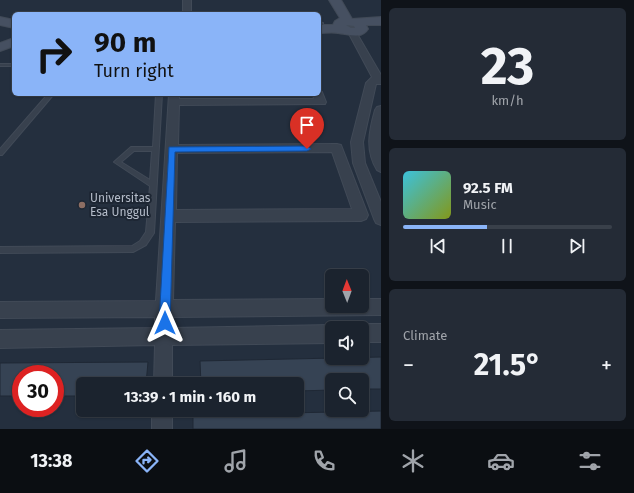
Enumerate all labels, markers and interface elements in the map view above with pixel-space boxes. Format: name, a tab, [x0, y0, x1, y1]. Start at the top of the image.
text: 90 m	[94, 26, 156, 59]
icon: right	[28, 28, 80, 80]
text: 23	[481, 35, 534, 98]
text: Turn right	[94, 60, 174, 82]
text: km/h	[491, 93, 524, 108]
pin	[290, 108, 324, 149]
icon: arrive	[296, 114, 318, 136]
text: 92.5 FM	[463, 179, 513, 197]
place label: Universitas Esa Unggul	[90, 191, 151, 219]
text: Music	[463, 197, 497, 212]
marker: Universitas Esa Unggul	[77, 200, 87, 210]
icon: previous	[427, 235, 449, 257]
icon: pause	[496, 235, 518, 257]
icon: next	[566, 235, 588, 257]
north arrow	[325, 269, 369, 313]
map controls	[325, 269, 369, 417]
position arrow	[144, 302, 186, 344]
button: sound	[325, 321, 369, 365]
text: Climate	[403, 328, 447, 343]
text: 21.5°	[474, 347, 541, 383]
text: −	[403, 352, 414, 379]
text: +	[601, 352, 612, 379]
speed limit sign: 30	[12, 365, 64, 417]
button: search	[325, 373, 369, 417]
text: 13:39 · 1 min · 160 m	[124, 388, 256, 406]
icon: directions	[133, 447, 161, 475]
icon: music	[222, 447, 250, 475]
icon: phone	[310, 447, 338, 475]
icon: climate	[399, 447, 427, 475]
icon: car	[487, 447, 515, 475]
icon: filters	[576, 447, 604, 475]
text: 13:38	[30, 450, 72, 472]

